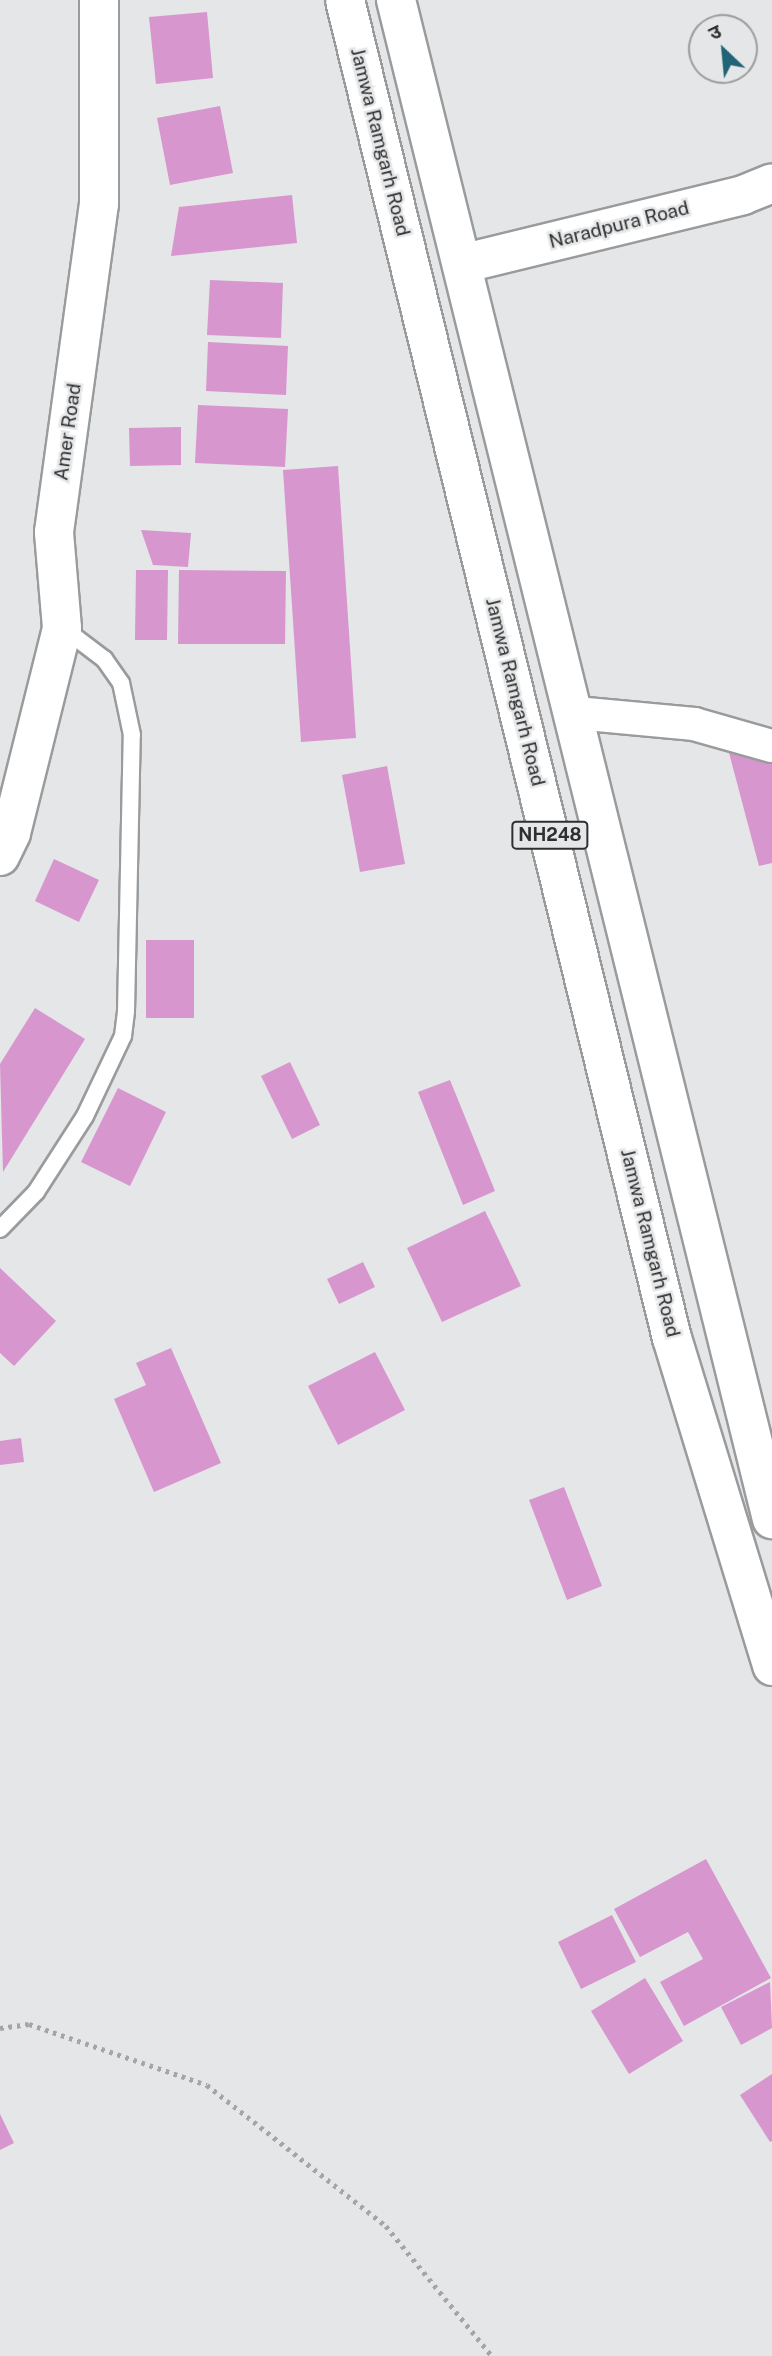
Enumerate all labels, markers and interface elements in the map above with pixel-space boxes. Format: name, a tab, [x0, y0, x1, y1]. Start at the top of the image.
north arrow	[688, 14, 758, 84]
text: उ	[705, 20, 724, 44]
street label: Jamwa Ramgarh Road	[346, 45, 414, 239]
street label: Naradpura Road	[547, 197, 691, 253]
street label: Amer Road	[50, 382, 86, 482]
street label: Jamwa Ramgarh Road	[481, 595, 549, 789]
road number: NH248	[510, 820, 590, 850]
street label: Jamwa Ramgarh Road	[616, 1146, 684, 1340]

